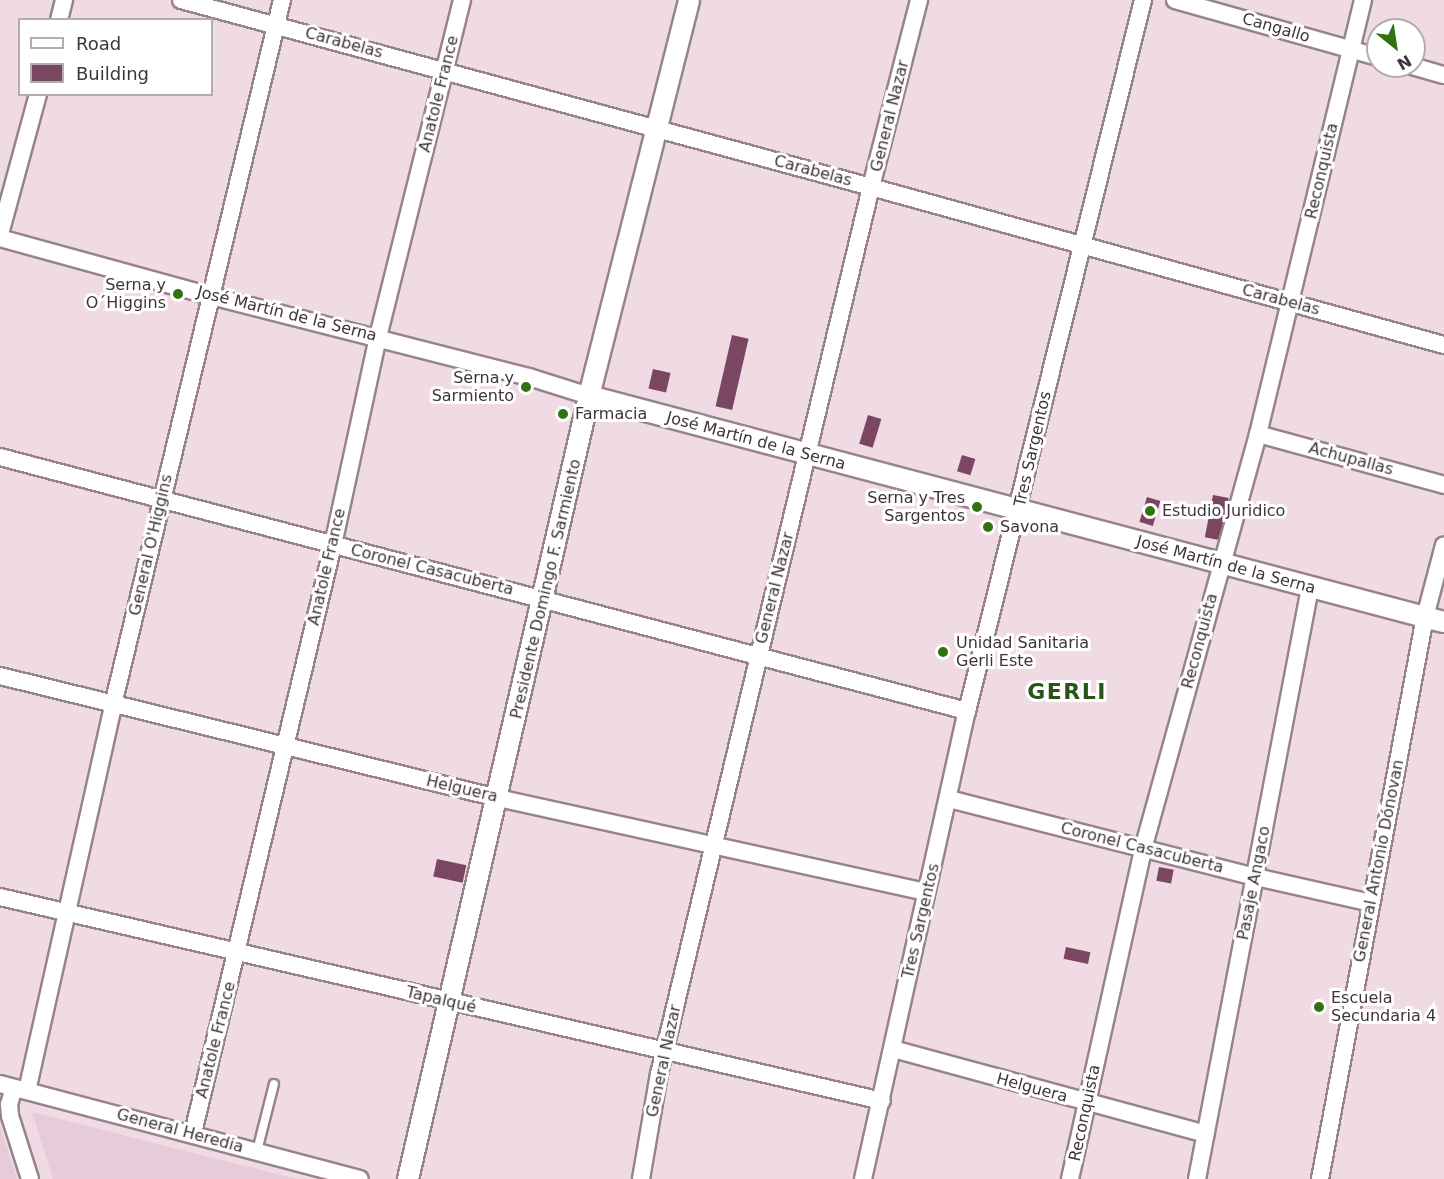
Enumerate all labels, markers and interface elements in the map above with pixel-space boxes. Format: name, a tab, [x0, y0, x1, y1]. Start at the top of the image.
street label: Cangallo	[1240, 9, 1312, 47]
legend	[18, 18, 213, 96]
north arrow	[1366, 18, 1426, 78]
street label: Carabelas	[303, 23, 385, 63]
text: Road	[76, 33, 121, 54]
street label: Anatole France	[415, 34, 463, 154]
text: N	[1394, 51, 1415, 74]
street label: General Nazar	[867, 58, 913, 174]
text: Building	[76, 63, 149, 84]
street label: Reconquista	[1302, 121, 1342, 221]
street label: Carabelas	[772, 151, 854, 191]
place label: Serna y O´Higgins	[86, 275, 166, 313]
street label: Carabelas	[1240, 280, 1322, 320]
street label: José Martín de la Serna	[195, 282, 379, 346]
marker: Serna y O´Higgins	[171, 287, 185, 301]
place label: Serna y Sarmiento	[432, 368, 514, 406]
marker: Serna y Sarmiento	[519, 380, 533, 394]
street label: Tres Sargentos	[1010, 389, 1056, 509]
place label: Farmacia	[575, 404, 647, 424]
marker: Farmacia	[556, 407, 570, 421]
street label: José Martín de la Serna	[664, 408, 848, 474]
street label: Achupallas	[1307, 439, 1395, 479]
street label: Presidente Domingo F. Sarmiento	[507, 457, 585, 721]
street label: General O'Higgins	[125, 472, 177, 618]
place label: Serna y Tres Sargentos	[867, 488, 965, 526]
marker: Serna y Tres Sargentos	[970, 500, 984, 514]
place label: Estudio Juridico	[1162, 501, 1285, 521]
marker: Estudio Juridico	[1143, 504, 1157, 518]
street label: Anatole France	[304, 507, 350, 627]
place label: Savona	[1000, 517, 1059, 537]
marker: Savona	[981, 520, 995, 534]
street label: General Nazar	[752, 530, 798, 646]
street label: José Martín de la Serna	[1134, 532, 1318, 598]
street label: Coronel Casacuberta	[349, 540, 515, 600]
street label: Reconquista	[1178, 591, 1222, 691]
place label: Unidad Sanitaria Gerli Este	[956, 633, 1089, 671]
marker: Unidad Sanitaria Gerli Este	[934, 643, 952, 661]
district label: GERLI	[1027, 679, 1107, 705]
street label: General Antonio Dónovan	[1350, 758, 1408, 964]
street label: Helguera	[424, 771, 500, 807]
street label: Coronel Casacuberta	[1059, 818, 1225, 878]
street label: Pasaje Angaco	[1234, 824, 1274, 942]
street label: Tres Sargentos	[898, 861, 944, 981]
street label: Anatole France	[192, 980, 240, 1100]
street label: Tapalqué	[404, 983, 478, 1017]
place label: Escuela Secundaria 4	[1331, 988, 1436, 1026]
marker: Escuela Secundaria 4	[1312, 1000, 1326, 1014]
street label: General Nazar	[643, 1003, 685, 1119]
street label: Reconquista	[1065, 1063, 1105, 1163]
street label: Helguera	[994, 1069, 1070, 1107]
street label: General Heredia	[114, 1105, 246, 1157]

